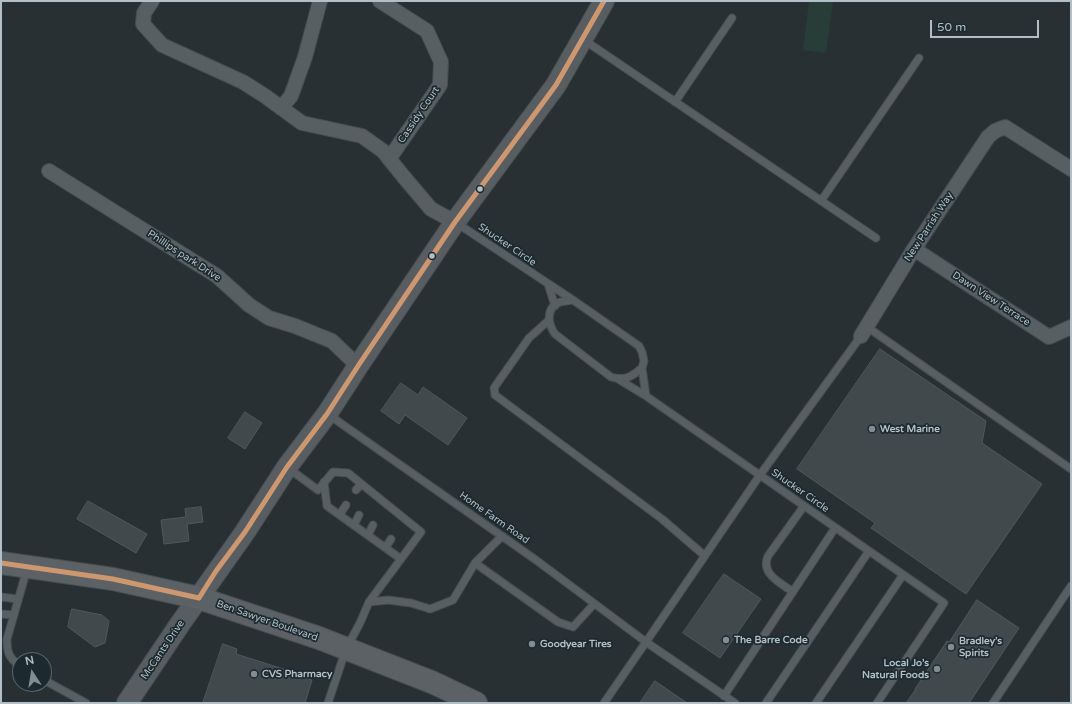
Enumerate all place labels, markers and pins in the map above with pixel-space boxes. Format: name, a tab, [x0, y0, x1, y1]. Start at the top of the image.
unlabelled marker	[475, 184, 485, 194]
unlabelled marker	[427, 251, 437, 261]
place label: West Marine	[880, 423, 940, 435]
marker: West Marine	[867, 424, 877, 434]
place label: The Barre Code	[734, 634, 808, 646]
marker: The Barre Code	[721, 635, 731, 645]
place label: Bradley’s Spirits	[959, 635, 1002, 658]
place label: Goodyear Tires	[540, 638, 612, 650]
marker: Goodyear Tires	[527, 639, 537, 649]
marker: Bradley’s Spirits	[946, 642, 956, 652]
place label: Local Jo’s Natural Foods	[862, 657, 929, 680]
marker: Local Jo’s Natural Foods	[932, 664, 942, 674]
place label: CVS Pharmacy	[262, 668, 332, 680]
marker: CVS Pharmacy	[249, 669, 259, 679]

